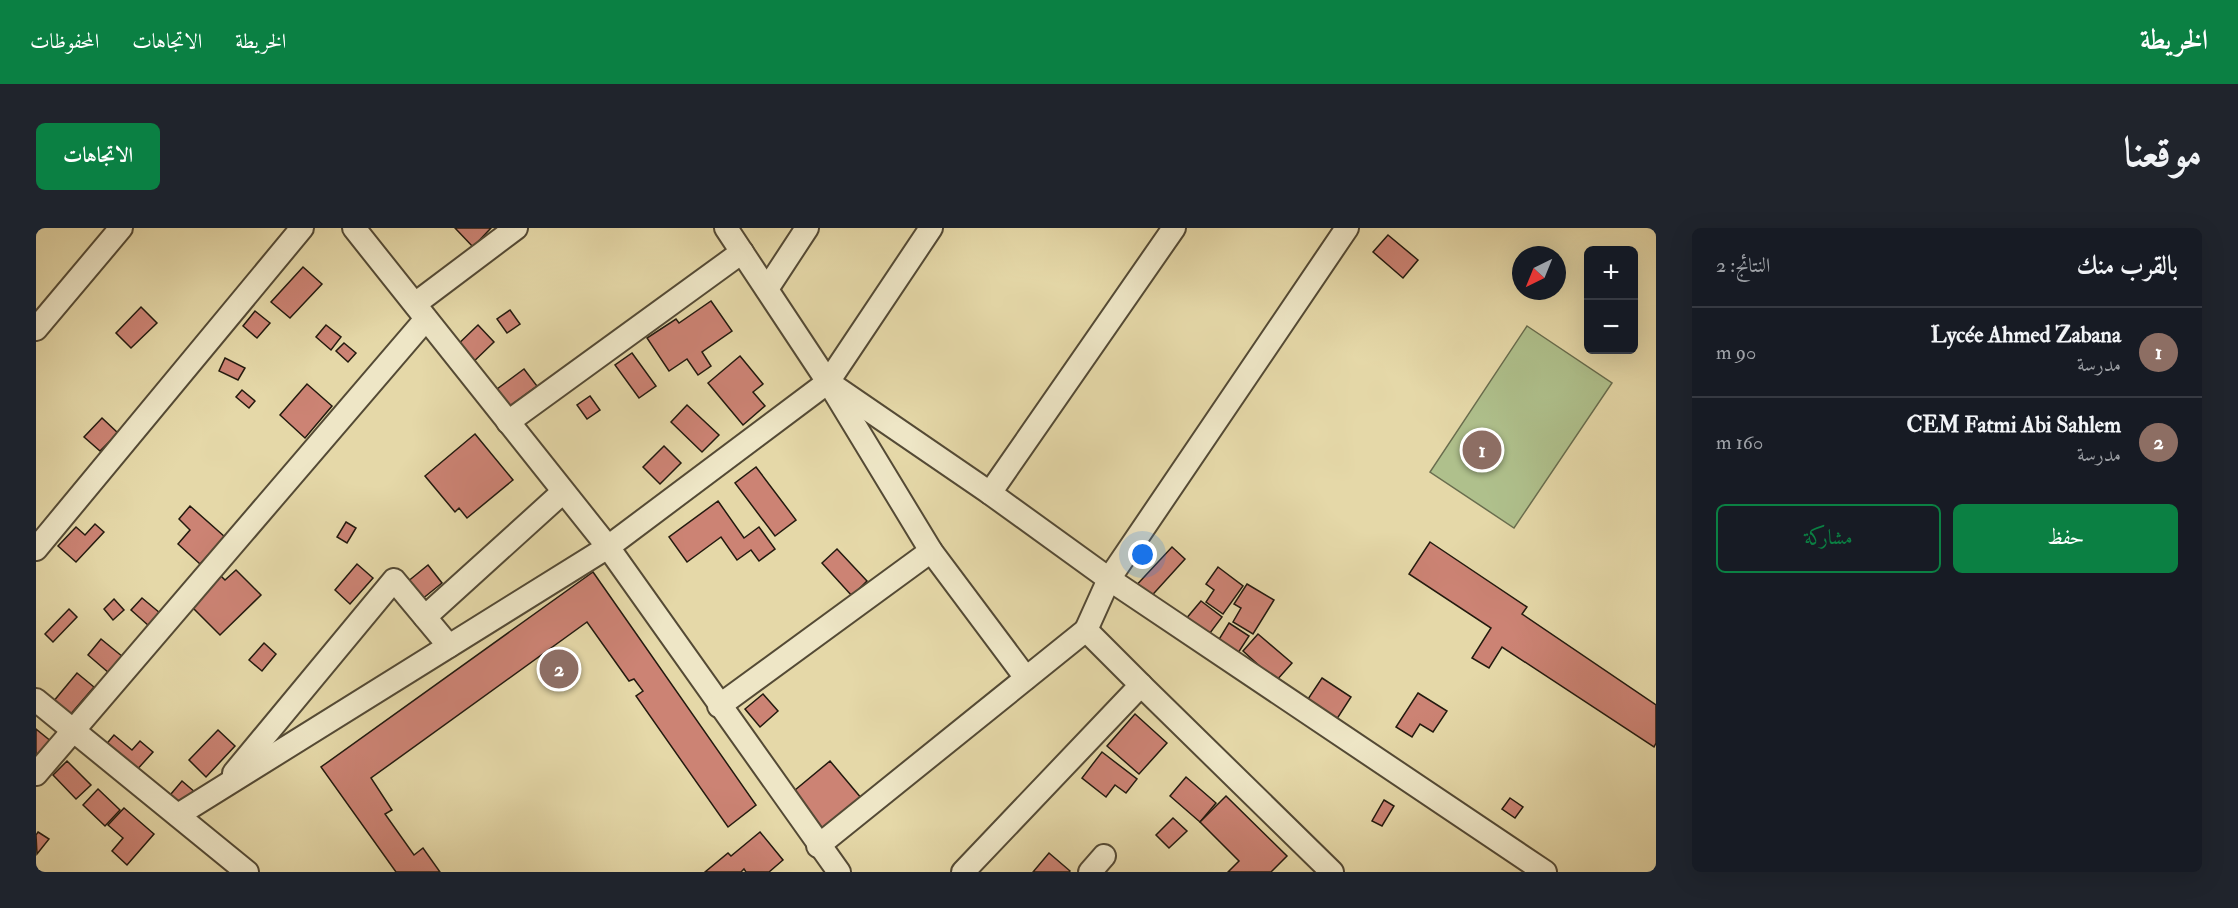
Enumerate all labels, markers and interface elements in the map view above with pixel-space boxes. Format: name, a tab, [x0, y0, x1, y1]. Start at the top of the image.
text: الخريطة	[2140, 23, 2208, 58]
text: المحفوظات	[30, 28, 99, 55]
text: الاتجاهات	[132, 28, 202, 55]
text: الخريطة	[235, 28, 286, 55]
button: الاتجاهات	[36, 123, 160, 190]
text: موقعنا	[2124, 127, 2202, 179]
north arrow	[1512, 246, 1566, 300]
map controls	[1584, 246, 1638, 354]
button: +	[1584, 246, 1638, 300]
text: بالقرب منك	[2076, 250, 2178, 282]
text: النتائج: 2	[1716, 253, 1770, 278]
button: −	[1584, 300, 1638, 354]
text: Lycée Ahmed Zabana	[1931, 321, 2121, 349]
text: 90 m	[1716, 340, 1756, 365]
text: 1	[2155, 340, 2162, 365]
text: مدرسة	[2077, 352, 2121, 377]
text: CEM Fatmi Abi Sahlem	[1906, 411, 2121, 439]
pin: 1	[1462, 428, 1502, 472]
text: 160 m	[1716, 430, 1763, 455]
text: 2	[2153, 430, 2164, 455]
text: مدرسة	[2077, 442, 2121, 467]
button: مشاركة	[1716, 504, 1941, 573]
button: حفظ	[1953, 504, 2178, 573]
your location	[1128, 540, 1157, 569]
pin: 2	[540, 646, 578, 692]

